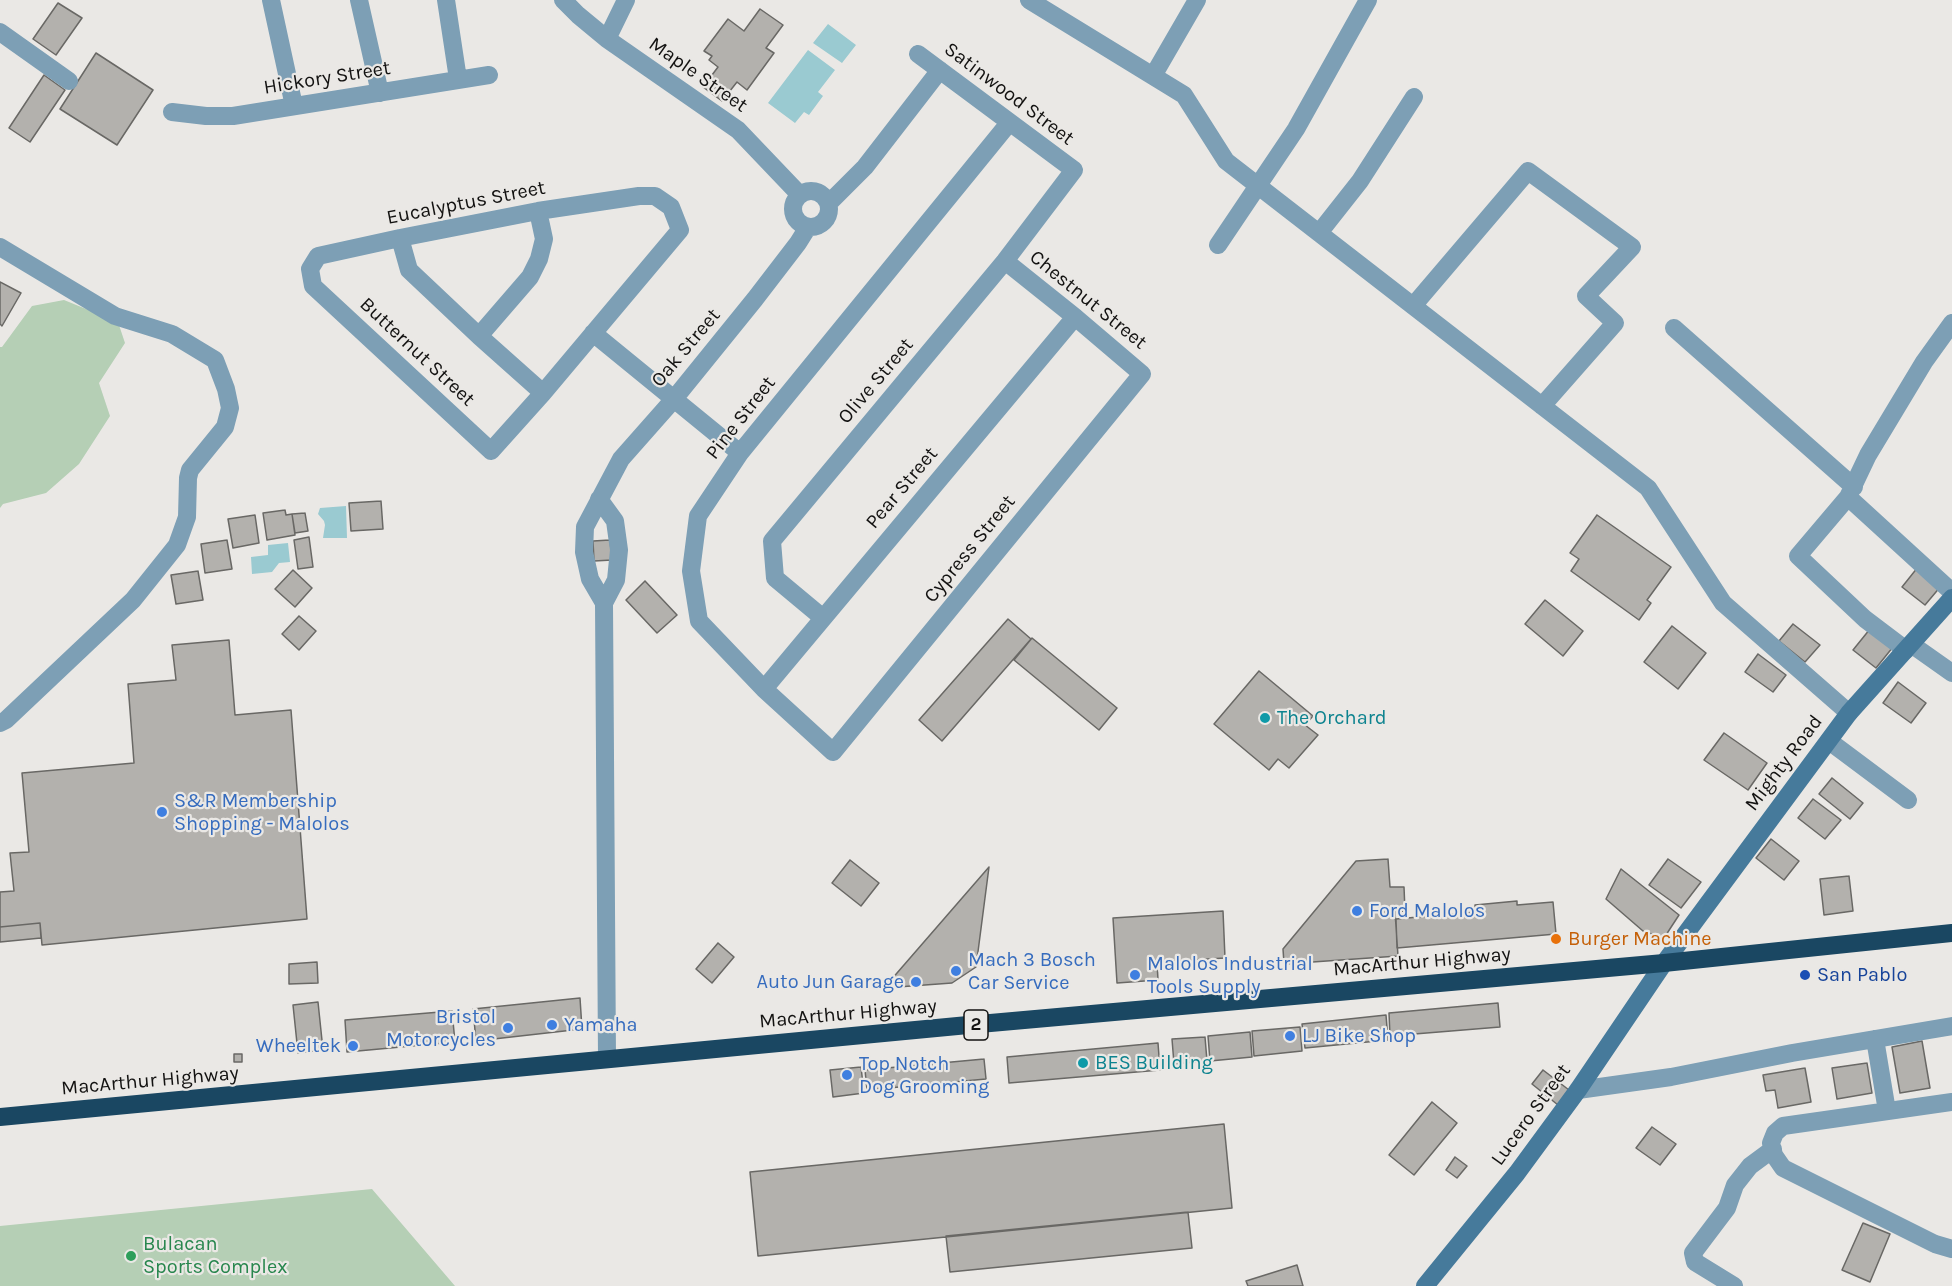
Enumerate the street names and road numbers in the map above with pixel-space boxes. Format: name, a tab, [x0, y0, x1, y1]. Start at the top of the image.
street label: Maple Street	[644, 32, 752, 118]
street label: Satinwood Street	[939, 37, 1079, 151]
street label: Hickory Street	[262, 56, 392, 100]
street label: Eucalyptus Street	[385, 176, 547, 230]
street label: Chestnut Street	[1025, 245, 1151, 355]
street label: Butternut Street	[355, 293, 479, 411]
street label: Oak Street	[646, 304, 726, 392]
street label: Olive Street	[833, 333, 919, 429]
street label: Pine Street	[701, 372, 781, 464]
street label: Pear Street	[861, 442, 943, 534]
street label: Cypress Street	[919, 490, 1021, 608]
street label: Mighty Road	[1740, 710, 1828, 816]
street label: MacArthur Highway	[1332, 942, 1512, 982]
street label: MacArthur Highway	[758, 994, 938, 1034]
road number: 2	[964, 1010, 988, 1040]
street label: Lucero Street	[1486, 1059, 1576, 1171]
street label: MacArthur Highway	[60, 1061, 240, 1101]

